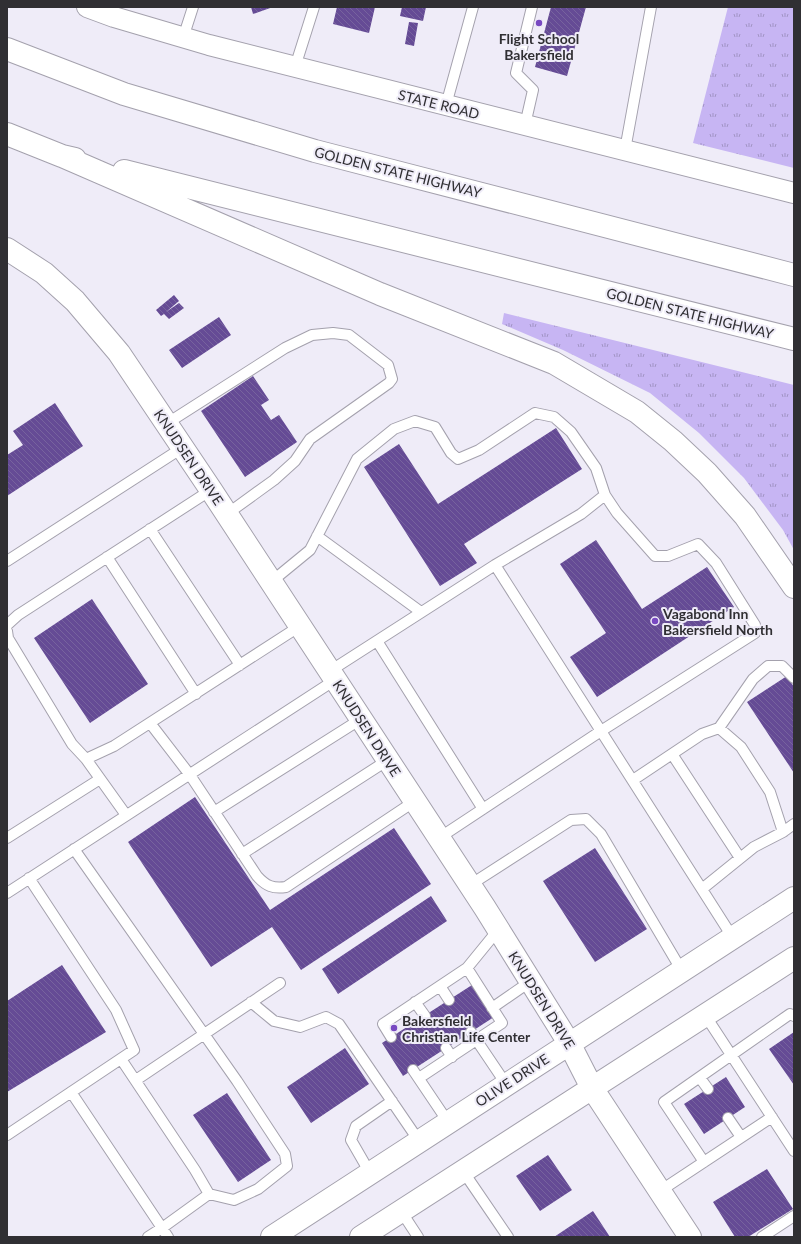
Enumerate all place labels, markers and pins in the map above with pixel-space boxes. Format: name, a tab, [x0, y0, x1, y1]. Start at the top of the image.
marker: Flight School Bakersfield	[534, 18, 544, 28]
place label: Flight School Bakersfield	[499, 30, 579, 63]
place label: Vagabond Inn Bakersfield North	[662, 605, 773, 638]
marker: Vagabond Inn Bakersfield North	[650, 616, 660, 626]
place label: Bakersfield Christian Life Center	[402, 1012, 531, 1045]
marker: Bakersfield Christian Life Center	[389, 1023, 399, 1033]

